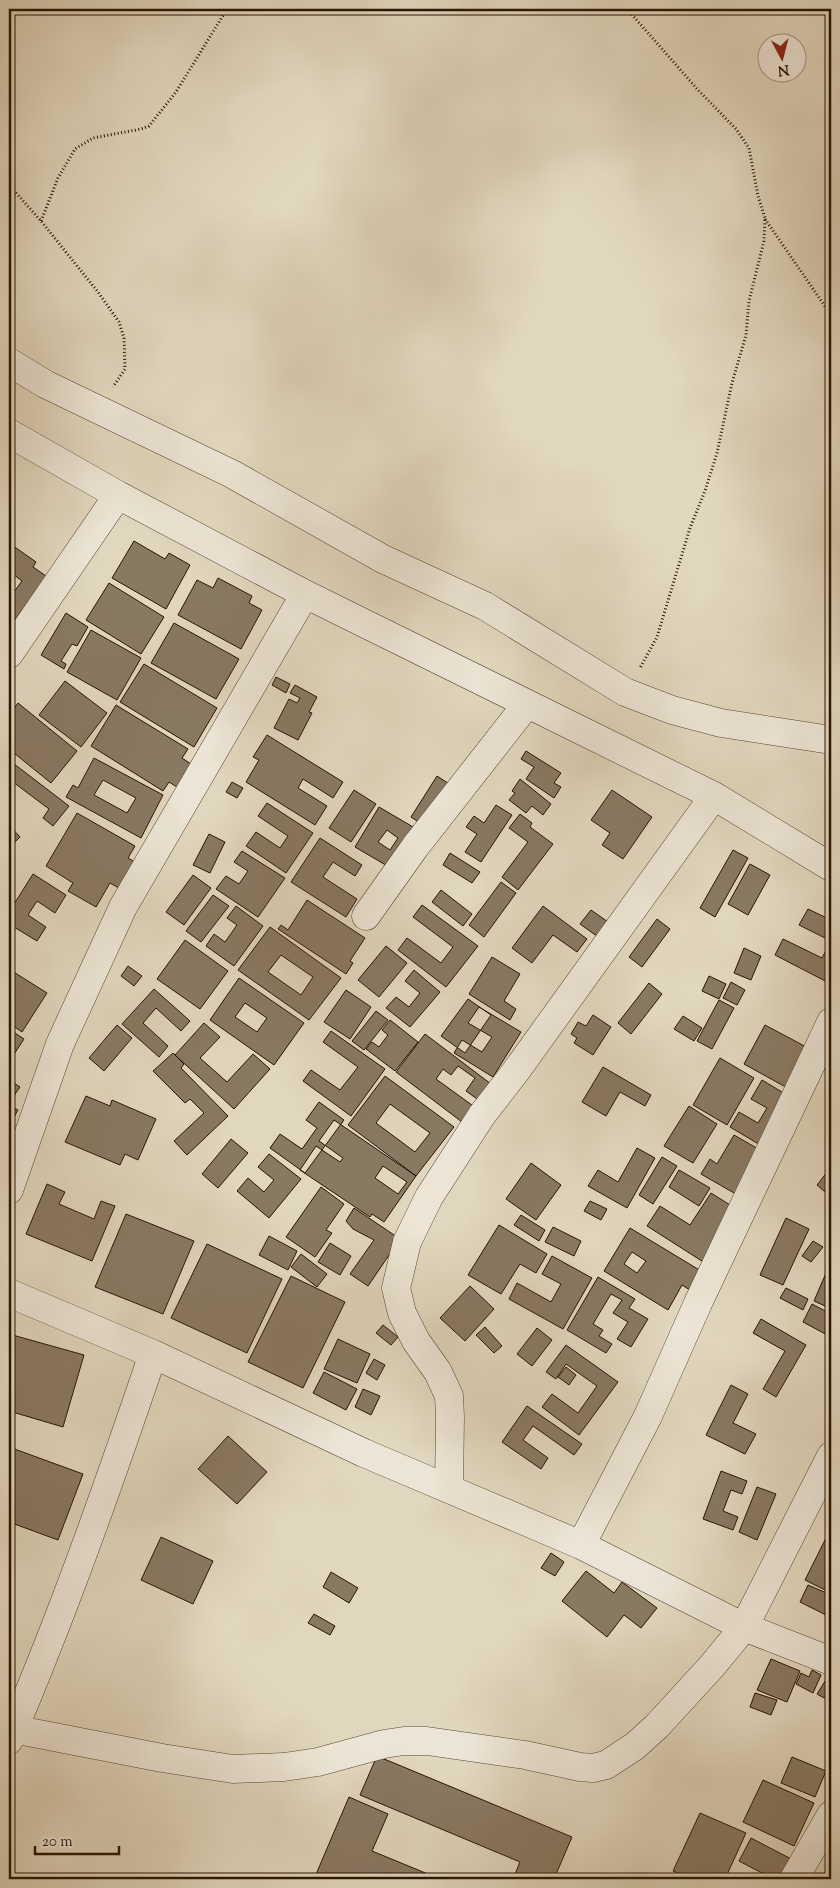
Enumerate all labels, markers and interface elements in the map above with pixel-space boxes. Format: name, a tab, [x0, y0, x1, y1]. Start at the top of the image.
north arrow	[758, 32, 808, 82]
text: N	[777, 58, 790, 80]
scale bar	[35, 1823, 119, 1855]
text: 20 m	[42, 1832, 73, 1853]

